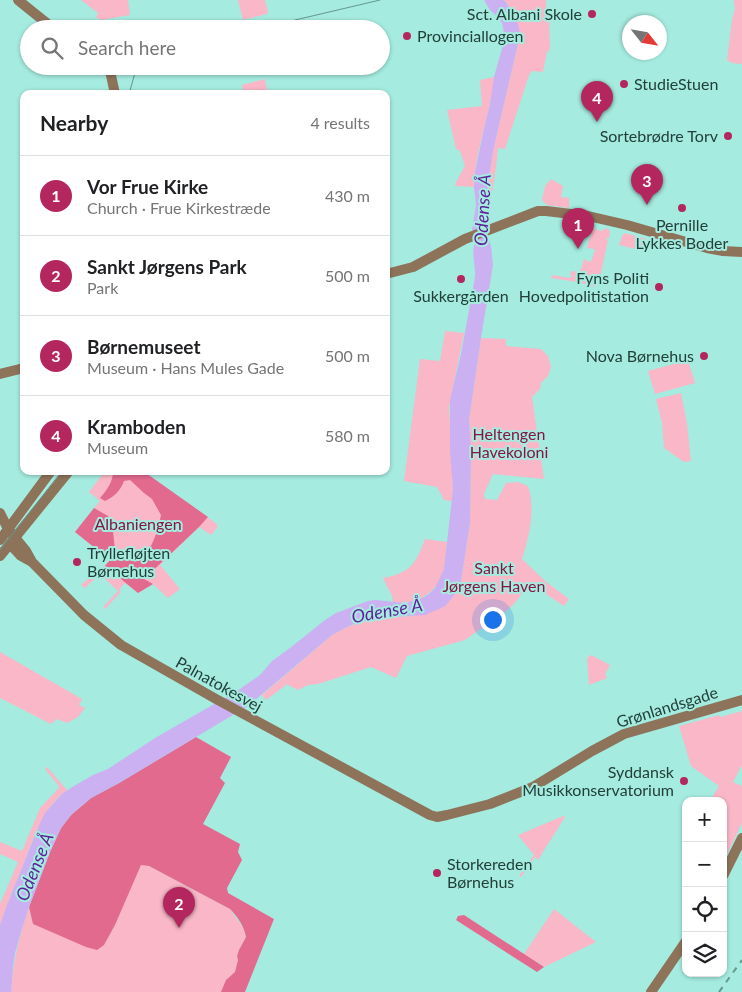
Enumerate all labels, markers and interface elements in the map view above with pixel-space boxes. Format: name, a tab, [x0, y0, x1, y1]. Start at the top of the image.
place label: Sct. Albani Skole	[467, 4, 582, 23]
marker: Sct. Albani Skole	[586, 8, 598, 20]
north arrow	[622, 15, 667, 60]
search box	[20, 20, 390, 75]
place label: Provinciallogen	[417, 26, 523, 45]
marker: Provinciallogen	[401, 30, 413, 42]
icon: search	[38, 34, 66, 62]
text: Search here	[78, 36, 176, 59]
place label: StudieStuen	[634, 74, 718, 93]
marker: StudieStuen	[618, 78, 630, 90]
pin: 4	[581, 81, 613, 122]
text: Nearby	[40, 110, 108, 135]
text: 4 results	[310, 113, 370, 132]
place label: Sortebrødre Torv	[600, 126, 719, 145]
marker: Sortebrødre Torv	[722, 130, 734, 142]
pin: 3	[631, 164, 663, 205]
water label: Odense Å	[469, 173, 495, 246]
text: Vor Frue Kirke	[87, 175, 208, 198]
text: 1	[51, 186, 61, 205]
text: 430 m	[325, 186, 370, 205]
text: Church · Frue Kirkestræde	[87, 198, 271, 217]
marker: Pernille Lykkes Boder	[676, 202, 688, 214]
pin: 1	[562, 208, 594, 249]
place label: Pernille Lykkes Boder	[636, 215, 729, 252]
text: Sankt Jørgens Park	[87, 255, 247, 278]
text: 2	[51, 266, 61, 285]
text: 500 m	[325, 266, 370, 285]
place label: Fyns Politi Hovedpolitistation	[519, 268, 649, 305]
marker: Sukkergården	[455, 273, 467, 285]
text: Park	[87, 278, 118, 297]
marker: Fyns Politi Hovedpolitistation	[653, 281, 665, 293]
place label: Sukkergården	[413, 286, 509, 305]
text: Børnemuseet	[87, 335, 200, 358]
text: 3	[51, 346, 61, 365]
text: 500 m	[325, 346, 370, 365]
place label: Nova Børnehus	[586, 346, 694, 365]
marker: Nova Børnehus	[698, 350, 710, 362]
text: Museum · Hans Mules Gade	[87, 358, 284, 377]
text: Kramboden	[87, 415, 186, 438]
park label: Heltengen Havekoloni	[470, 424, 548, 461]
text: 4	[51, 426, 61, 445]
text: 580 m	[325, 426, 370, 445]
text: Museum	[87, 438, 148, 457]
park label: Albaniengen	[94, 514, 182, 533]
place label: Tryllefløjten Børnehus	[87, 543, 170, 580]
marker: Tryllefløjten Børnehus	[71, 556, 83, 568]
park label: Sankt Jørgens Haven	[443, 558, 545, 595]
water label: Odense Å	[350, 593, 424, 627]
your location	[480, 607, 506, 633]
street label: Palnatokesvej	[173, 652, 266, 715]
street label: Grønlandsgade	[614, 682, 720, 731]
place label: Syddansk Musikkonservatorium	[522, 762, 675, 799]
marker: Syddansk Musikkonservatorium	[678, 775, 690, 787]
map controls	[682, 797, 727, 977]
button: +	[682, 797, 727, 842]
water label: Odense Å	[10, 829, 58, 904]
button: −	[682, 842, 727, 887]
place label: Storkereden Børnehus	[447, 854, 532, 891]
marker: Storkereden Børnehus	[431, 867, 443, 879]
pin: 2	[163, 887, 195, 928]
button: locate	[682, 887, 727, 932]
button: layers	[682, 932, 727, 977]

